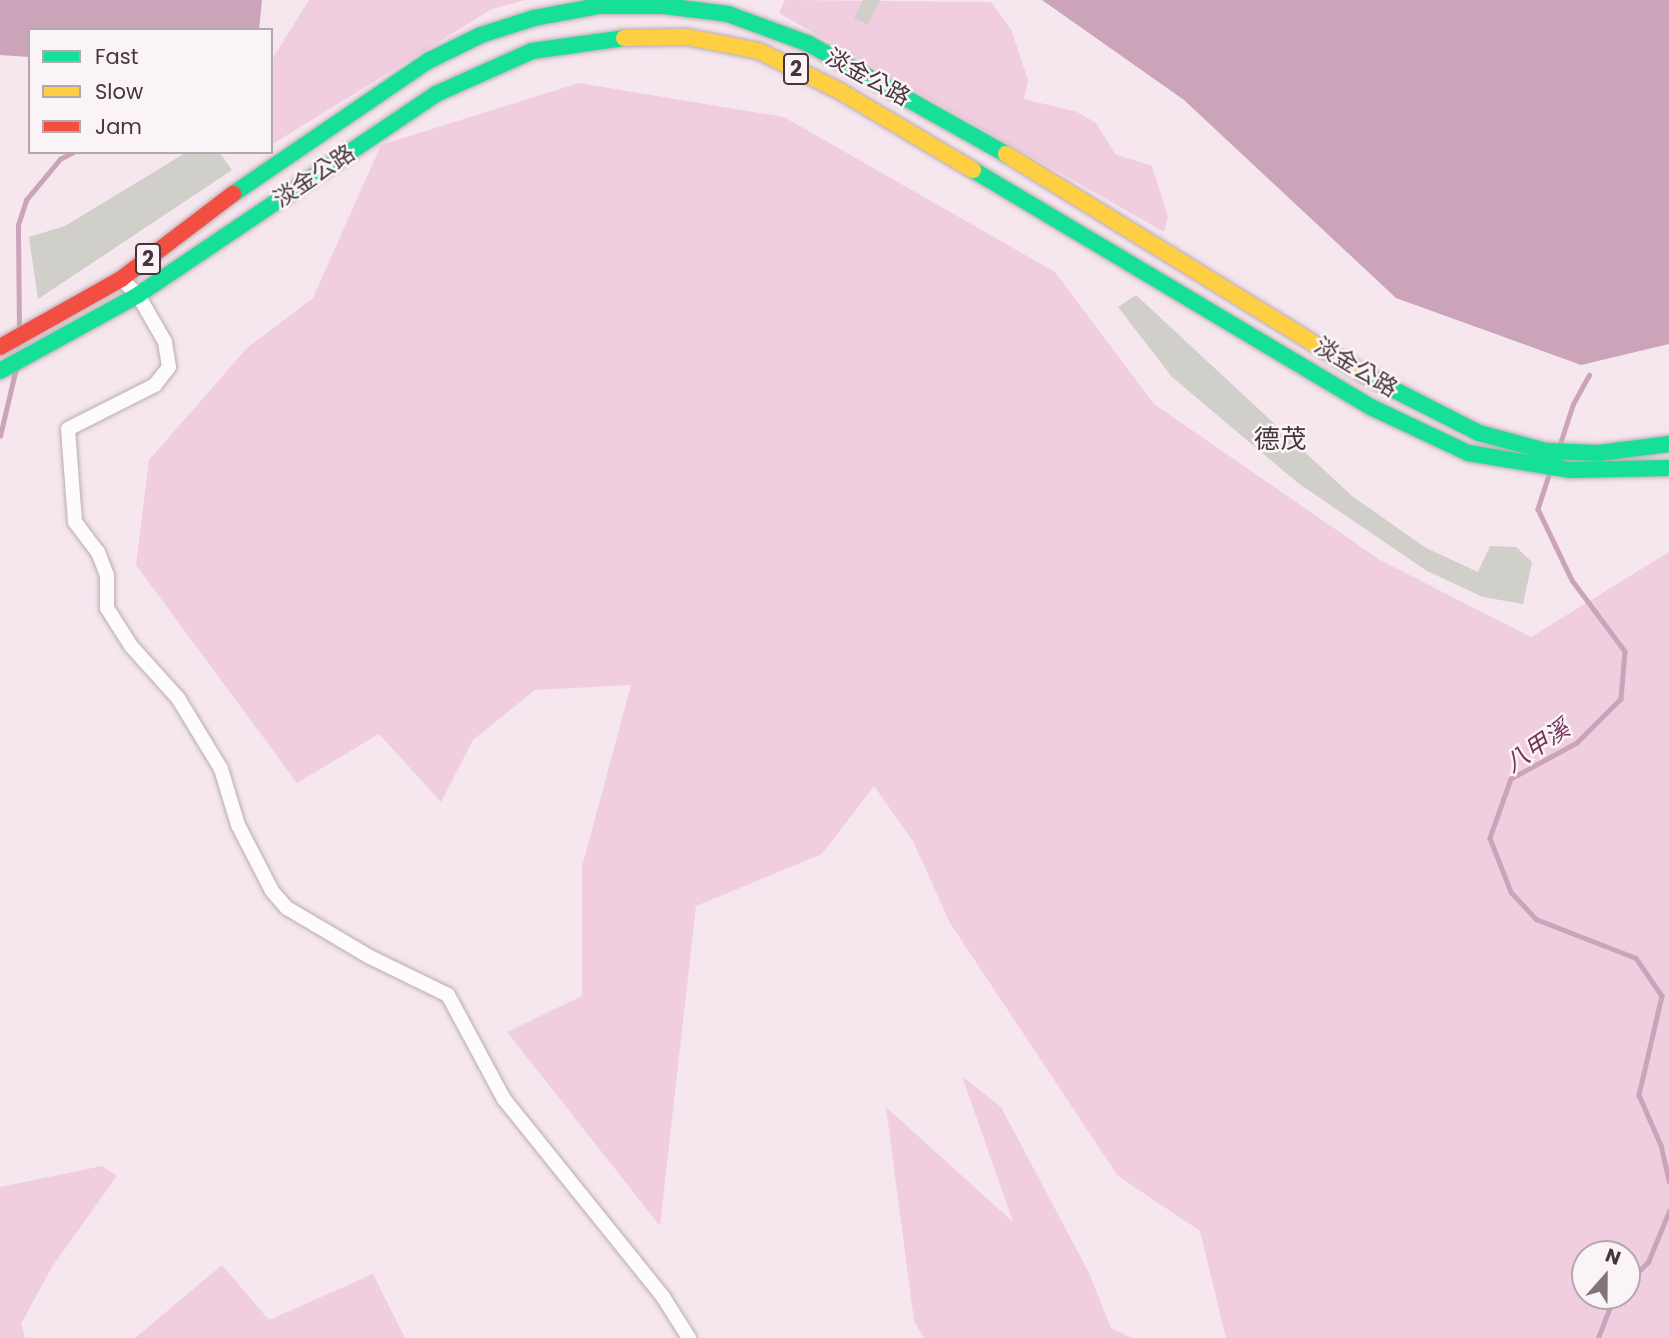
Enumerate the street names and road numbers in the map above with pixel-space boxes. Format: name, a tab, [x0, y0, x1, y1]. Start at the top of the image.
street label: 淡金公路	[821, 43, 915, 111]
road number: 2	[782, 52, 810, 86]
street label: 淡金公路	[268, 139, 360, 213]
road number: 2	[134, 242, 162, 276]
street label: 淡金公路	[1309, 331, 1403, 403]

